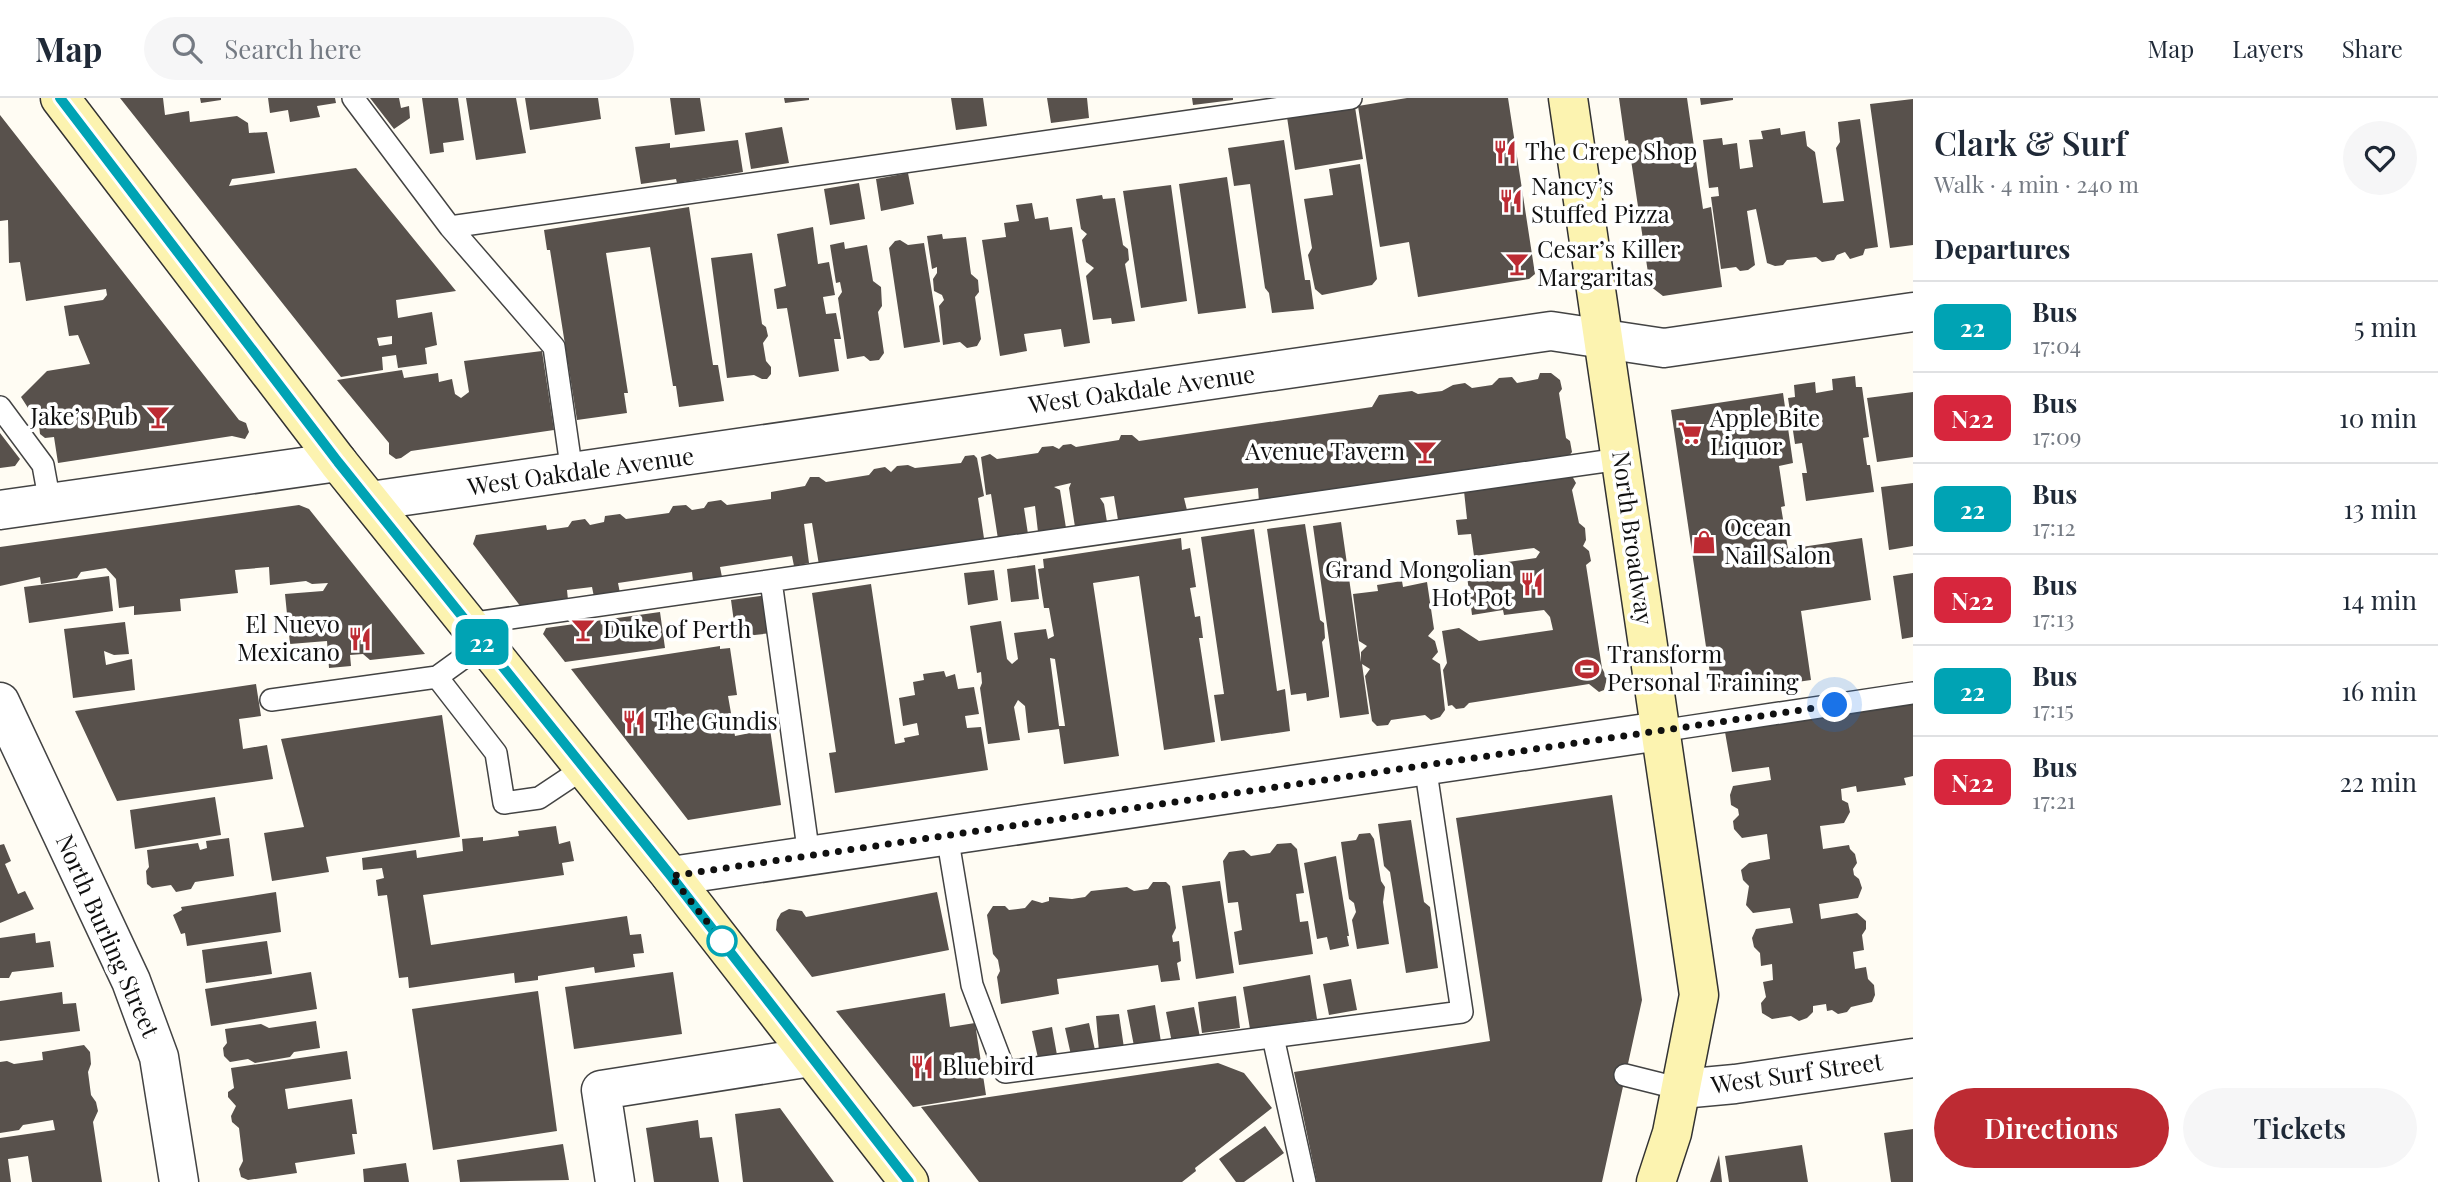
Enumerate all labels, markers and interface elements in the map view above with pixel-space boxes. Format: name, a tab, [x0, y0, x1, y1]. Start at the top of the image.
search box	[144, 17, 634, 80]
text: Map	[35, 26, 102, 70]
icon: search	[168, 29, 206, 67]
text: Search here	[224, 31, 362, 66]
text: Map	[2148, 32, 2194, 64]
text: Layers	[2232, 32, 2304, 64]
text: Share	[2342, 32, 2403, 64]
text: Clark & Surf	[1934, 120, 2127, 164]
button: heart	[2343, 121, 2417, 195]
place label: The Crepe Shop	[1525, 134, 1697, 166]
restaurant icon: The Crepe Shop	[1491, 138, 1519, 166]
text: Walk · 4 min · 240 m	[1934, 168, 2139, 199]
place label: Nancy’s Stuffed Pizza	[1531, 169, 1670, 229]
restaurant icon: Nancy’s Stuffed Pizza	[1497, 187, 1525, 215]
text: Departures	[1934, 231, 2070, 266]
place label: Cesar’s Killer Margaritas	[1537, 232, 1681, 292]
bar icon: Cesar’s Killer Margaritas	[1503, 250, 1531, 278]
text: Bus	[2032, 294, 2077, 329]
text: 5 min	[2354, 309, 2417, 344]
text: 22	[1960, 311, 1985, 343]
text: 17:04	[2032, 329, 2081, 360]
street label: West Oakdale Avenue	[1025, 356, 1257, 420]
text: Bus	[2032, 385, 2077, 420]
place label: Jake’s Pub	[30, 399, 138, 431]
text: 10 min	[2339, 400, 2417, 435]
place label: Apple Bite Liquor	[1709, 401, 1820, 461]
text: N22	[1951, 402, 1994, 434]
bar icon: Jake’s Pub	[144, 403, 172, 431]
supermarket icon: Apple Bite Liquor	[1676, 419, 1704, 447]
text: 17:09	[2032, 420, 2081, 451]
place label: Avenue Tavern	[1244, 434, 1405, 466]
street label: West Oakdale Avenue	[464, 438, 696, 502]
bar icon: Avenue Tavern	[1411, 438, 1439, 466]
street label: North Broadway	[1606, 449, 1662, 627]
text: Bus	[2032, 476, 2077, 511]
text: 13 min	[2343, 491, 2417, 526]
text: 22	[1960, 493, 1985, 525]
place label: Ocean Nail Salon	[1724, 510, 1831, 570]
text: 17:12	[2032, 511, 2076, 542]
shop icon: Ocean Nail Salon	[1690, 528, 1718, 556]
place label: Grand Mongolian Hot Pot	[1325, 552, 1512, 612]
text: Bus	[2032, 567, 2077, 602]
restaurant icon: Grand Mongolian Hot Pot	[1518, 570, 1546, 598]
text: 14 min	[2342, 582, 2417, 617]
text: N22	[1951, 584, 1994, 616]
text: 17:13	[2032, 602, 2074, 633]
place label: El Nuevo Mexicano	[237, 607, 340, 667]
place label: Duke of Perth	[603, 612, 751, 644]
bar icon: Duke of Perth	[569, 616, 597, 644]
line badge: 22	[450, 619, 514, 665]
restaurant icon: El Nuevo Mexicano	[346, 625, 374, 653]
text: 22	[469, 626, 495, 658]
place label: Transform Personal Training	[1607, 637, 1799, 697]
sports icon: Transform Personal Training	[1573, 655, 1601, 683]
text: Bus	[2032, 658, 2077, 693]
text: 16 min	[2341, 673, 2417, 708]
text: 22	[1960, 675, 1985, 707]
your location	[1817, 687, 1852, 722]
text: 17:15	[2032, 693, 2074, 724]
place label: The Gundis	[654, 704, 778, 736]
restaurant icon: The Gundis	[620, 708, 648, 736]
text: Bus	[2032, 749, 2077, 784]
text: 22 min	[2339, 764, 2417, 799]
text: N22	[1951, 766, 1994, 798]
text: 17:21	[2032, 784, 2076, 815]
street label: North Burling Street	[50, 829, 168, 1042]
unlabelled marker	[707, 926, 737, 956]
street label: West Surf Street	[1708, 1044, 1885, 1100]
place label: Bluebird	[942, 1049, 1034, 1081]
restaurant icon: Bluebird	[908, 1053, 936, 1081]
button: Directions	[1934, 1088, 2169, 1168]
button: Tickets	[2183, 1088, 2417, 1168]

